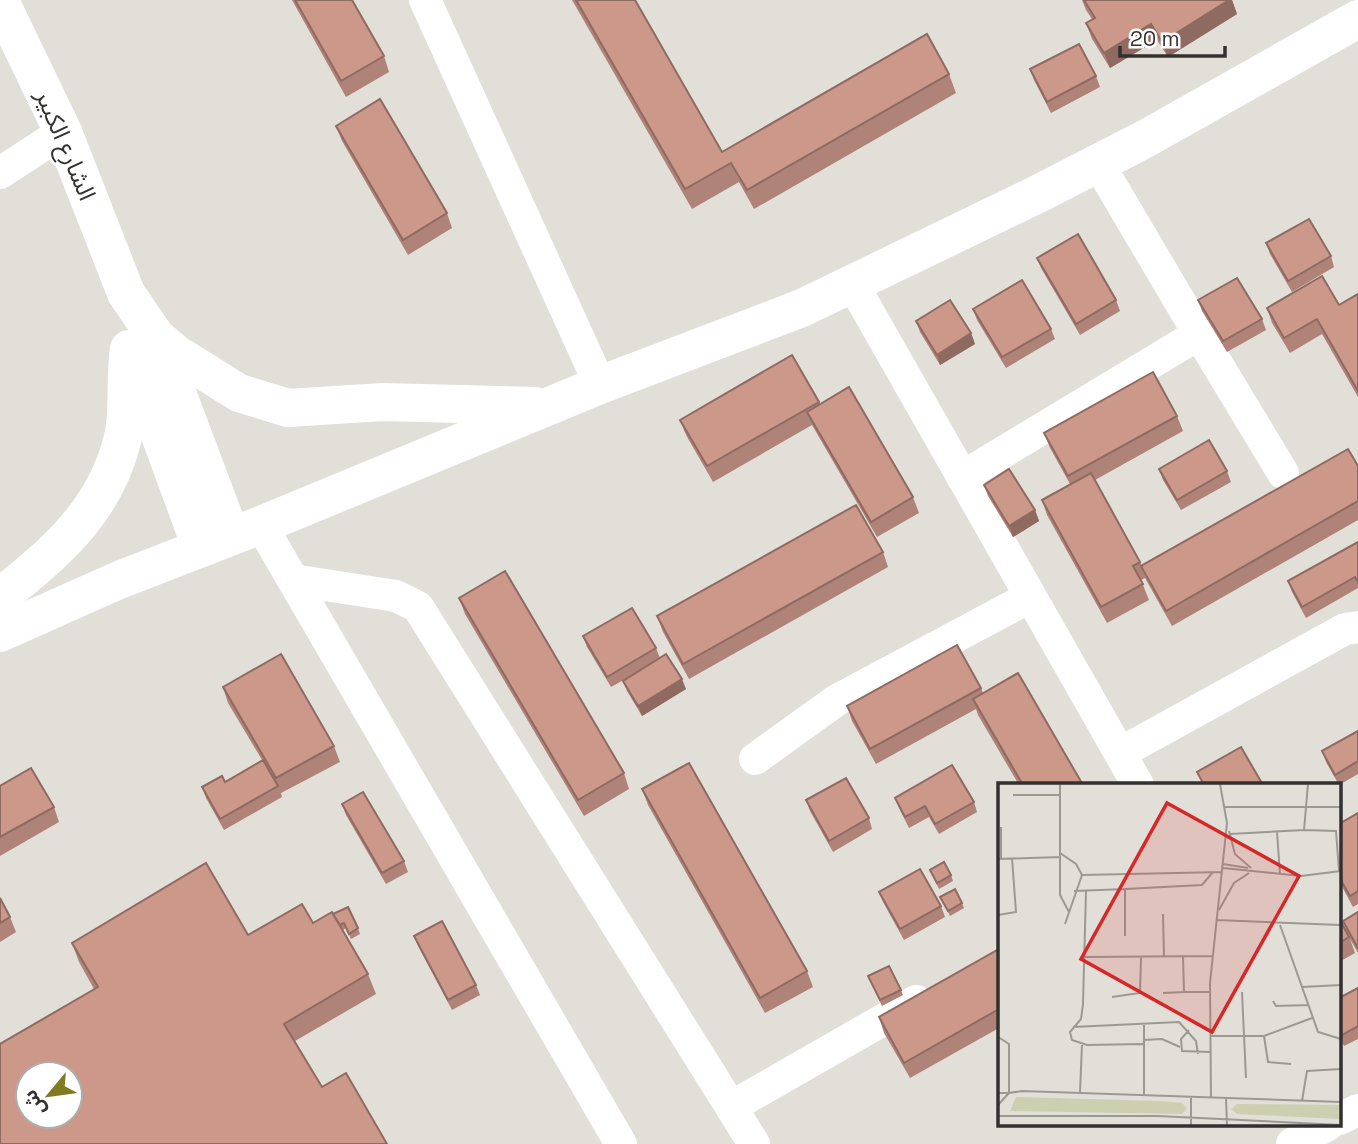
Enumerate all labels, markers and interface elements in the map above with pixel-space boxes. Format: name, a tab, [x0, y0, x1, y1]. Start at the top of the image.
scale bar	[1120, 14, 1225, 58]
text: 20 m	[1130, 25, 1180, 52]
street label: الشارع الكبير	[27, 84, 103, 206]
inset map	[998, 783, 1340, 1126]
north arrow	[14, 1060, 84, 1130]
text: ش	[17, 1086, 52, 1120]

